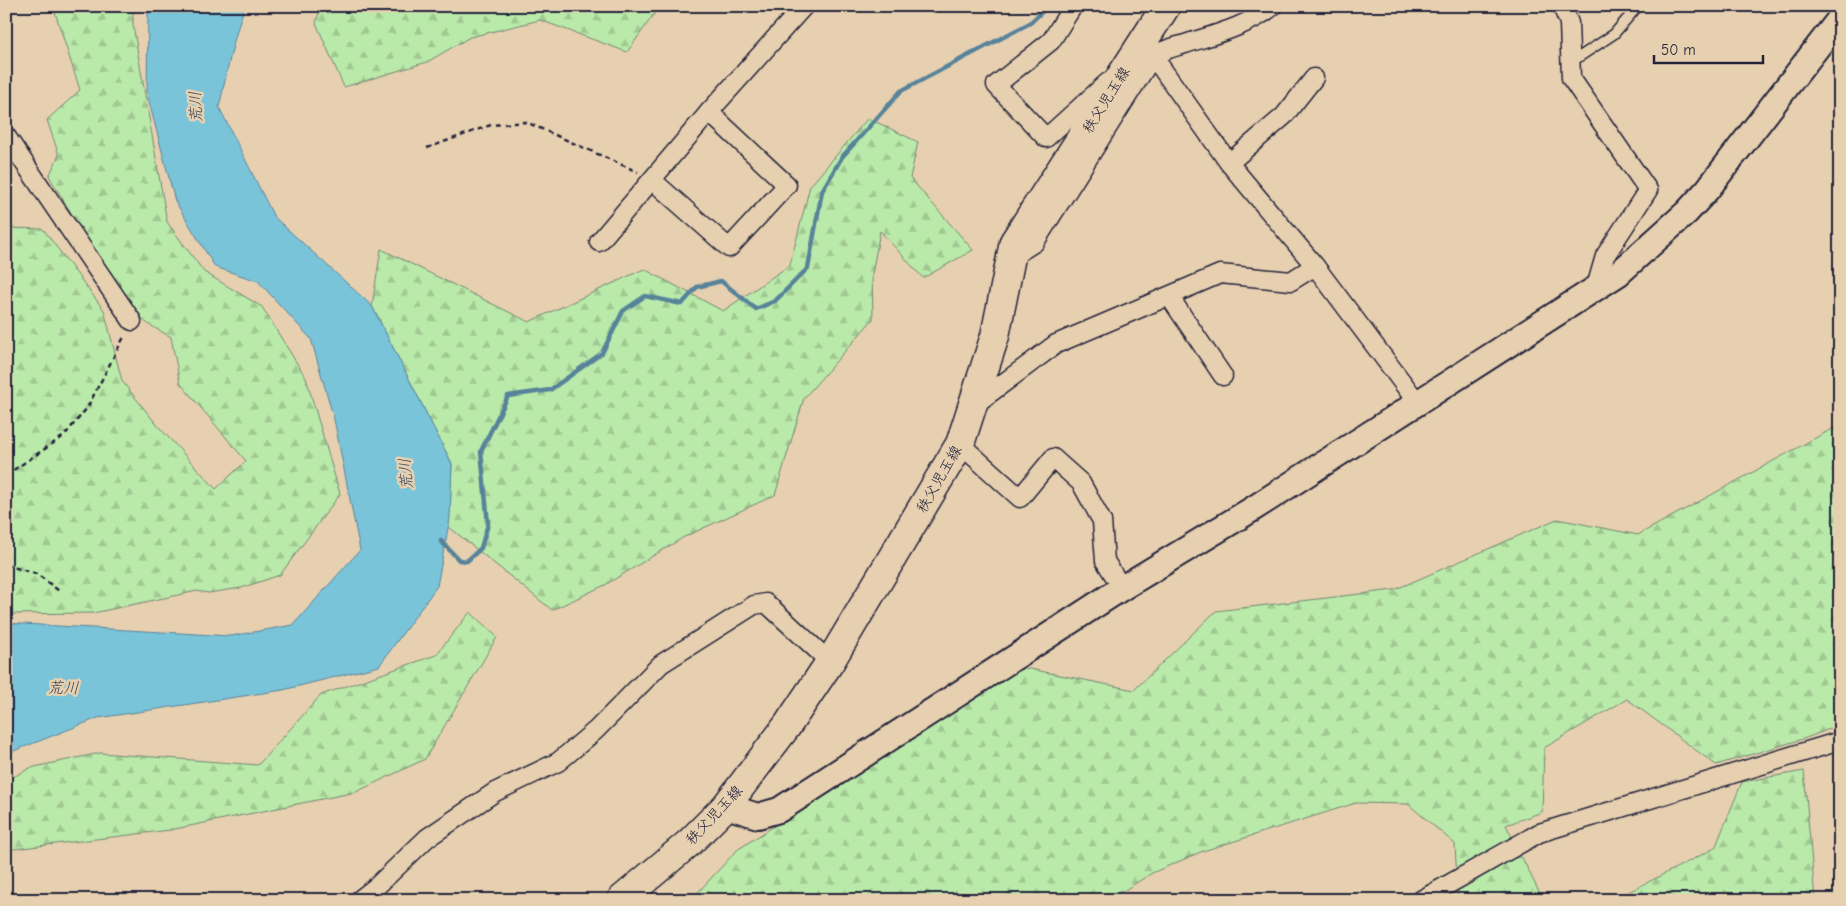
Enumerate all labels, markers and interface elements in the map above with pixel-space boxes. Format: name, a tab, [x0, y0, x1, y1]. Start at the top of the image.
scale bar	[1654, 32, 1762, 64]
text: 50 m	[1661, 41, 1696, 59]
street label: 秩父児玉線	[1078, 63, 1134, 137]
water label: 荒川	[186, 91, 206, 123]
street label: 秩父児玉線	[912, 442, 966, 516]
water label: 荒川	[396, 457, 416, 491]
water label: 荒川	[47, 679, 79, 697]
street label: 秩父児玉線	[682, 781, 746, 849]

